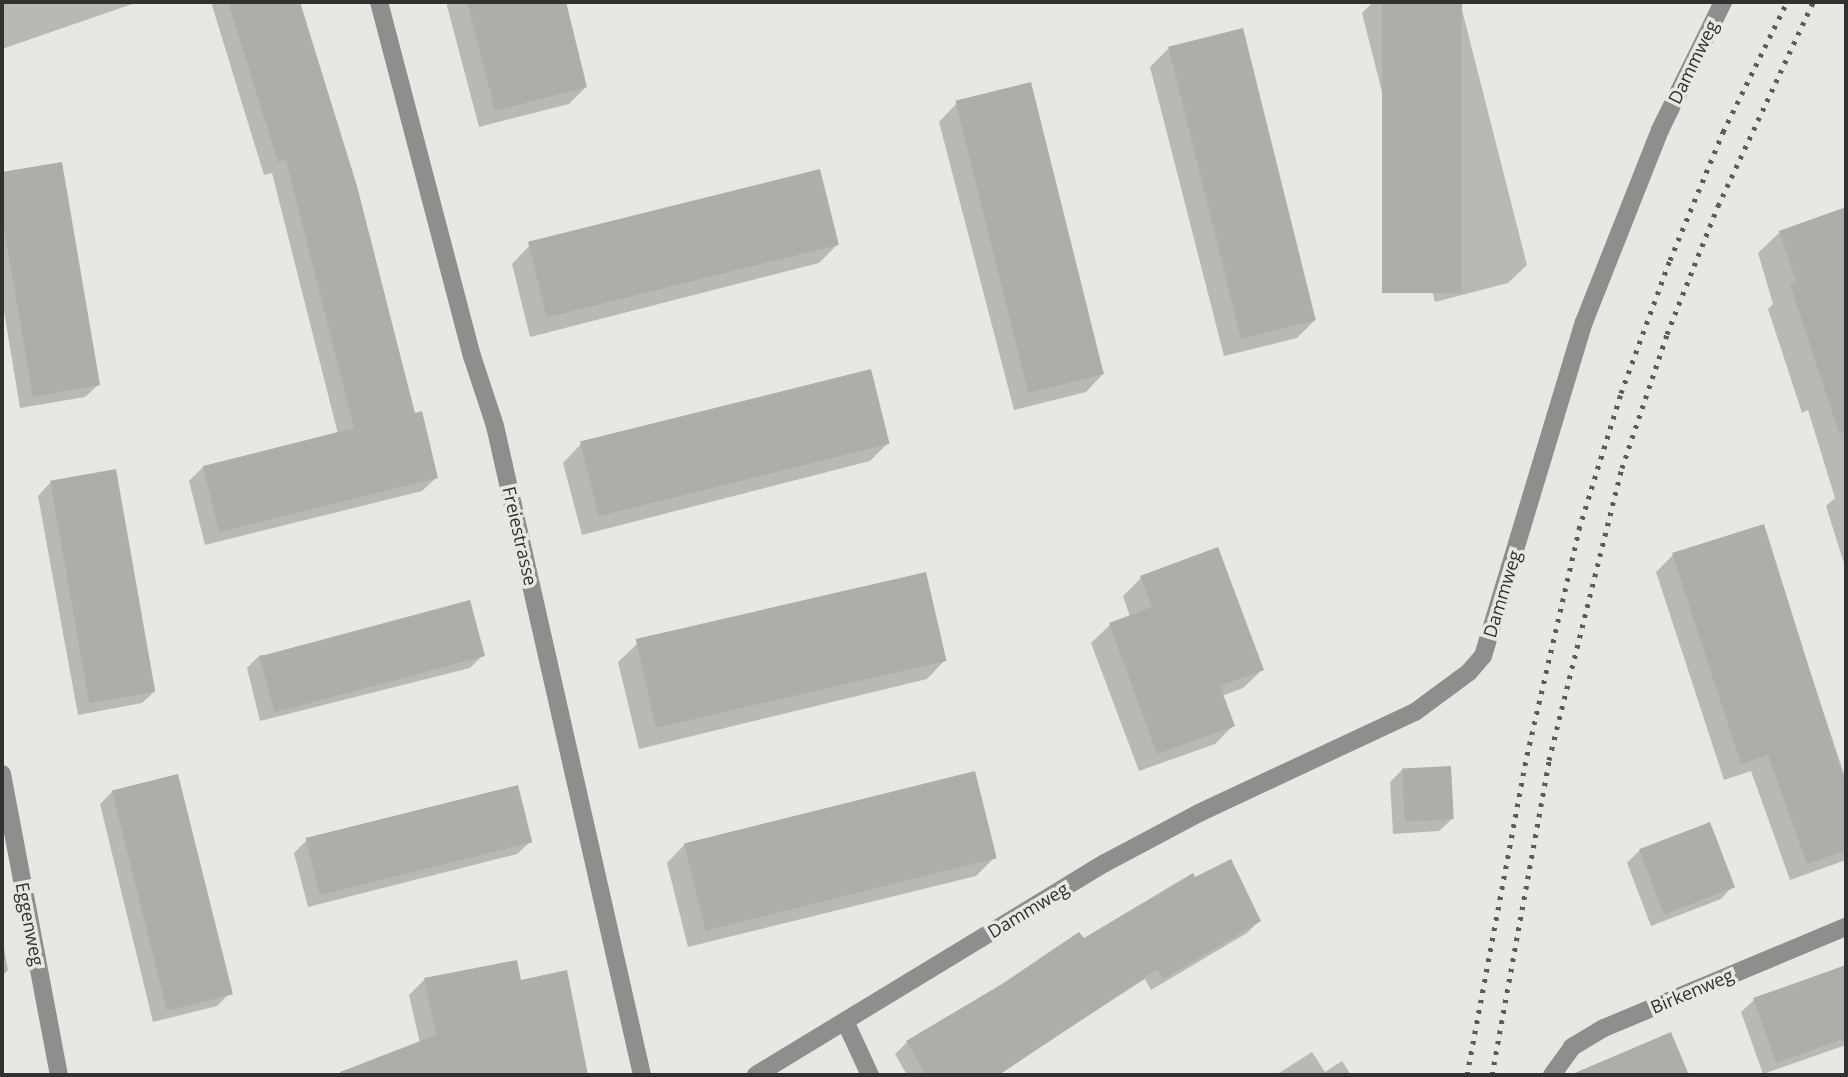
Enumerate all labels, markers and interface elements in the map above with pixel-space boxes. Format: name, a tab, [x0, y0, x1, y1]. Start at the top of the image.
street label: Dammweg	[1664, 17, 1722, 107]
street label: Freiestrasse	[498, 484, 542, 588]
street label: Dammweg	[1478, 548, 1526, 640]
street label: Dammweg	[984, 878, 1072, 942]
street label: Eggenweg	[11, 880, 49, 968]
street label: Birkenweg	[1647, 964, 1737, 1018]

